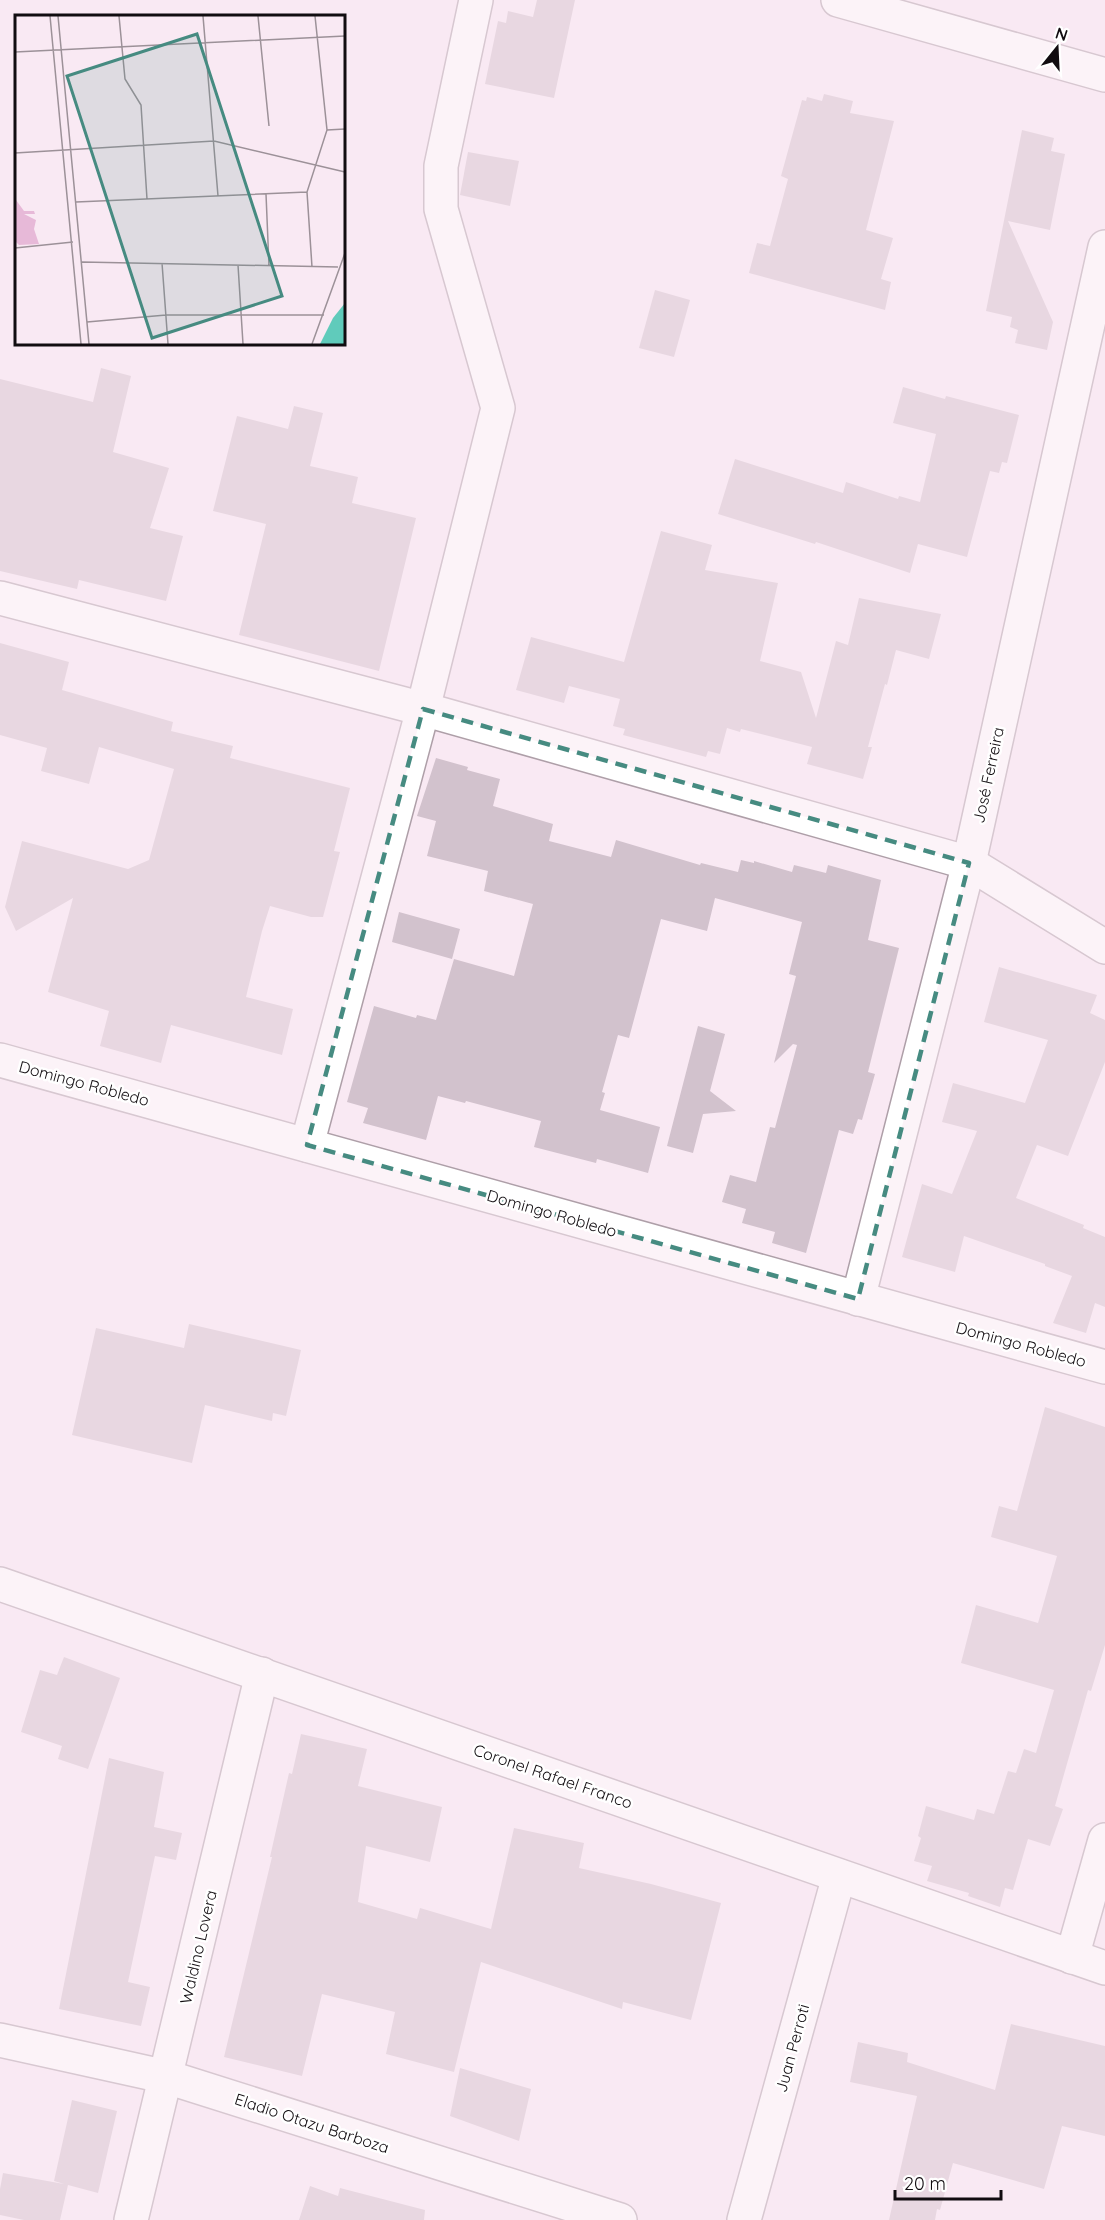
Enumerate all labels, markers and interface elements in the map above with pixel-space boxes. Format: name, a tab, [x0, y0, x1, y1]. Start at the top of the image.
inset map	[15, 15, 345, 345]
north arrow	[1027, 18, 1087, 78]
text: N	[1053, 22, 1070, 45]
street label: José Ferreira	[968, 725, 1008, 825]
street label: Domingo Robledo	[17, 1056, 151, 1110]
street label: Domingo Robledo	[485, 1185, 619, 1241]
street label: Domingo Robledo	[954, 1317, 1088, 1371]
street label: Coronel Rafael Franco	[471, 1739, 635, 1813]
street label: Waldino Lovera	[175, 1888, 221, 2006]
street label: Juan Perroti	[771, 2002, 813, 2094]
street label: Eladio Otazu Barboza	[232, 2089, 392, 2157]
scale bar	[895, 2163, 1002, 2201]
text: 20 m	[904, 2172, 946, 2195]

